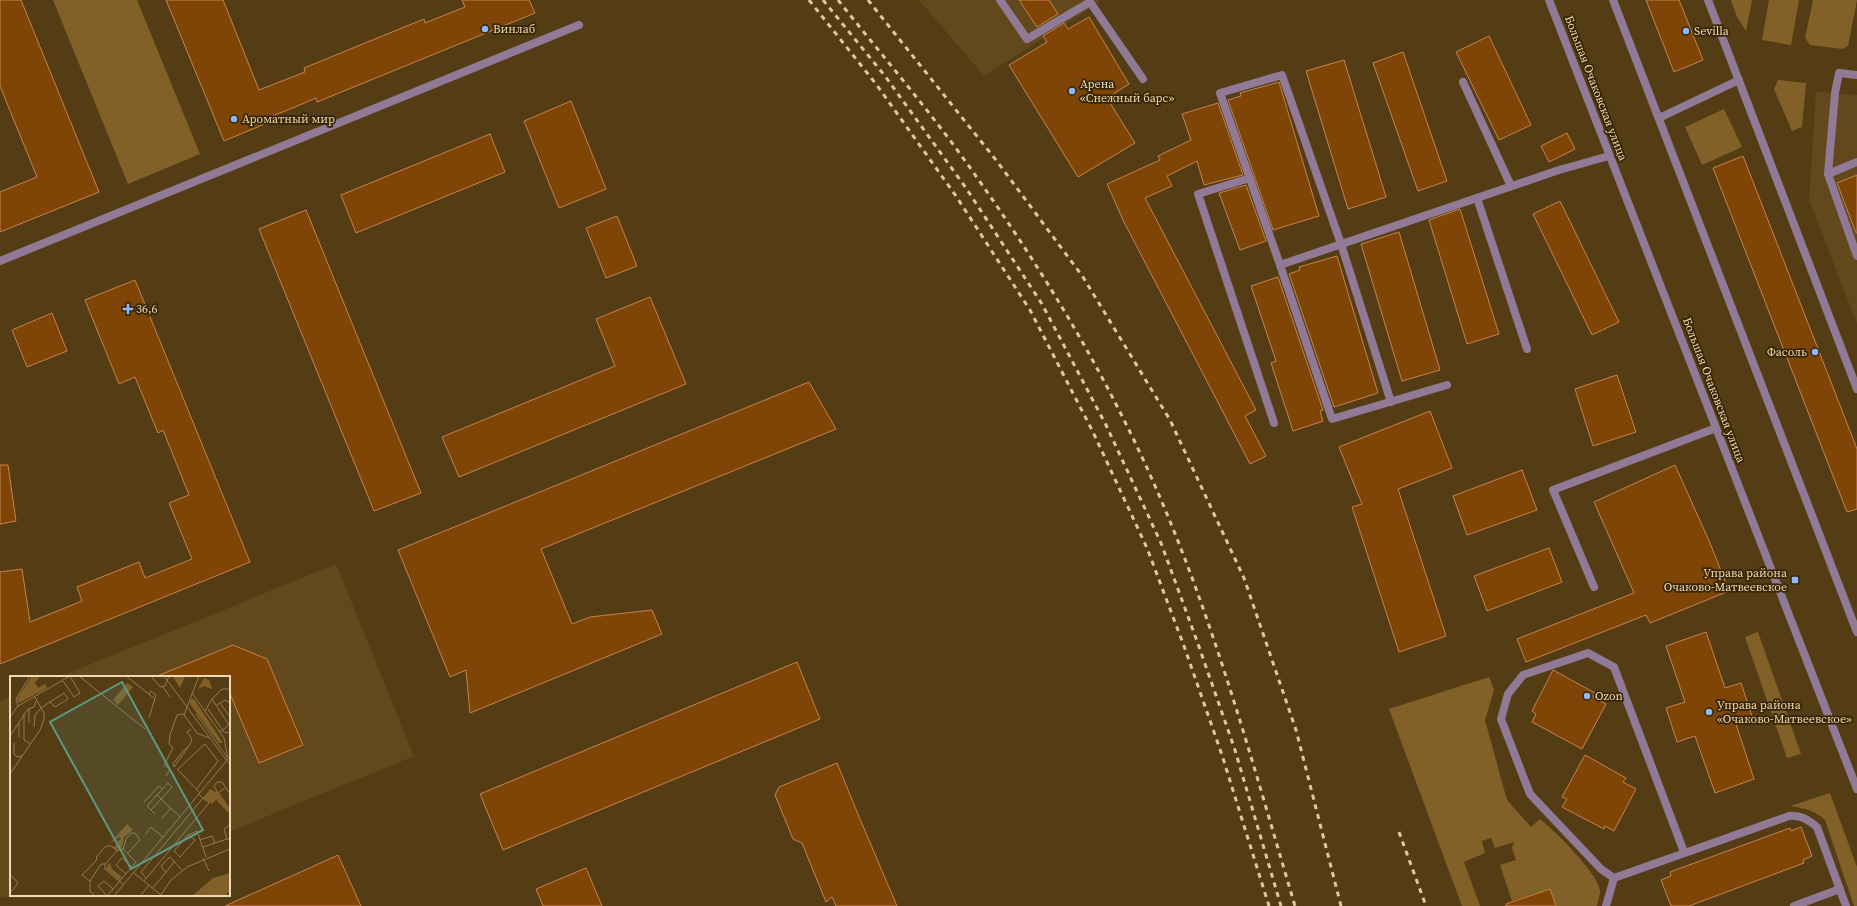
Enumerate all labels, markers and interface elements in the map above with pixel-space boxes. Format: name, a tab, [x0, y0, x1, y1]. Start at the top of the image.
street label: Большая Очаковская улица	[1561, 13, 1631, 164]
place label: Винлаб	[493, 21, 535, 37]
place label: Sevilla	[1694, 23, 1730, 39]
marker: Винлаб	[480, 24, 490, 34]
marker: Sevilla	[1681, 26, 1691, 36]
place label: Арена «Снежный барс»	[1080, 76, 1174, 106]
marker: Арена «Снежный барс»	[1067, 86, 1077, 96]
place label: Ароматный мир	[242, 111, 335, 127]
marker: Ароматный мир	[229, 114, 239, 124]
place label: 36,6	[136, 301, 158, 317]
marker: 36,6	[123, 304, 133, 314]
street label: Большая Очаковская улица	[1679, 315, 1749, 466]
place label: Фасоль	[1767, 344, 1807, 360]
marker: Фасоль	[1810, 347, 1820, 357]
place label: Управа района Очаково-Матвеевское	[1664, 565, 1788, 595]
marker: Управа района Очаково-Матвеевское	[1790, 575, 1800, 585]
inset map	[10, 676, 230, 896]
place label: Ozon	[1595, 688, 1623, 704]
marker: Ozon	[1582, 691, 1592, 701]
place label: Управа района «Очаково-Матвеевское»	[1717, 697, 1852, 727]
marker: Управа района «Очаково-Матвеевское»	[1704, 707, 1714, 717]

